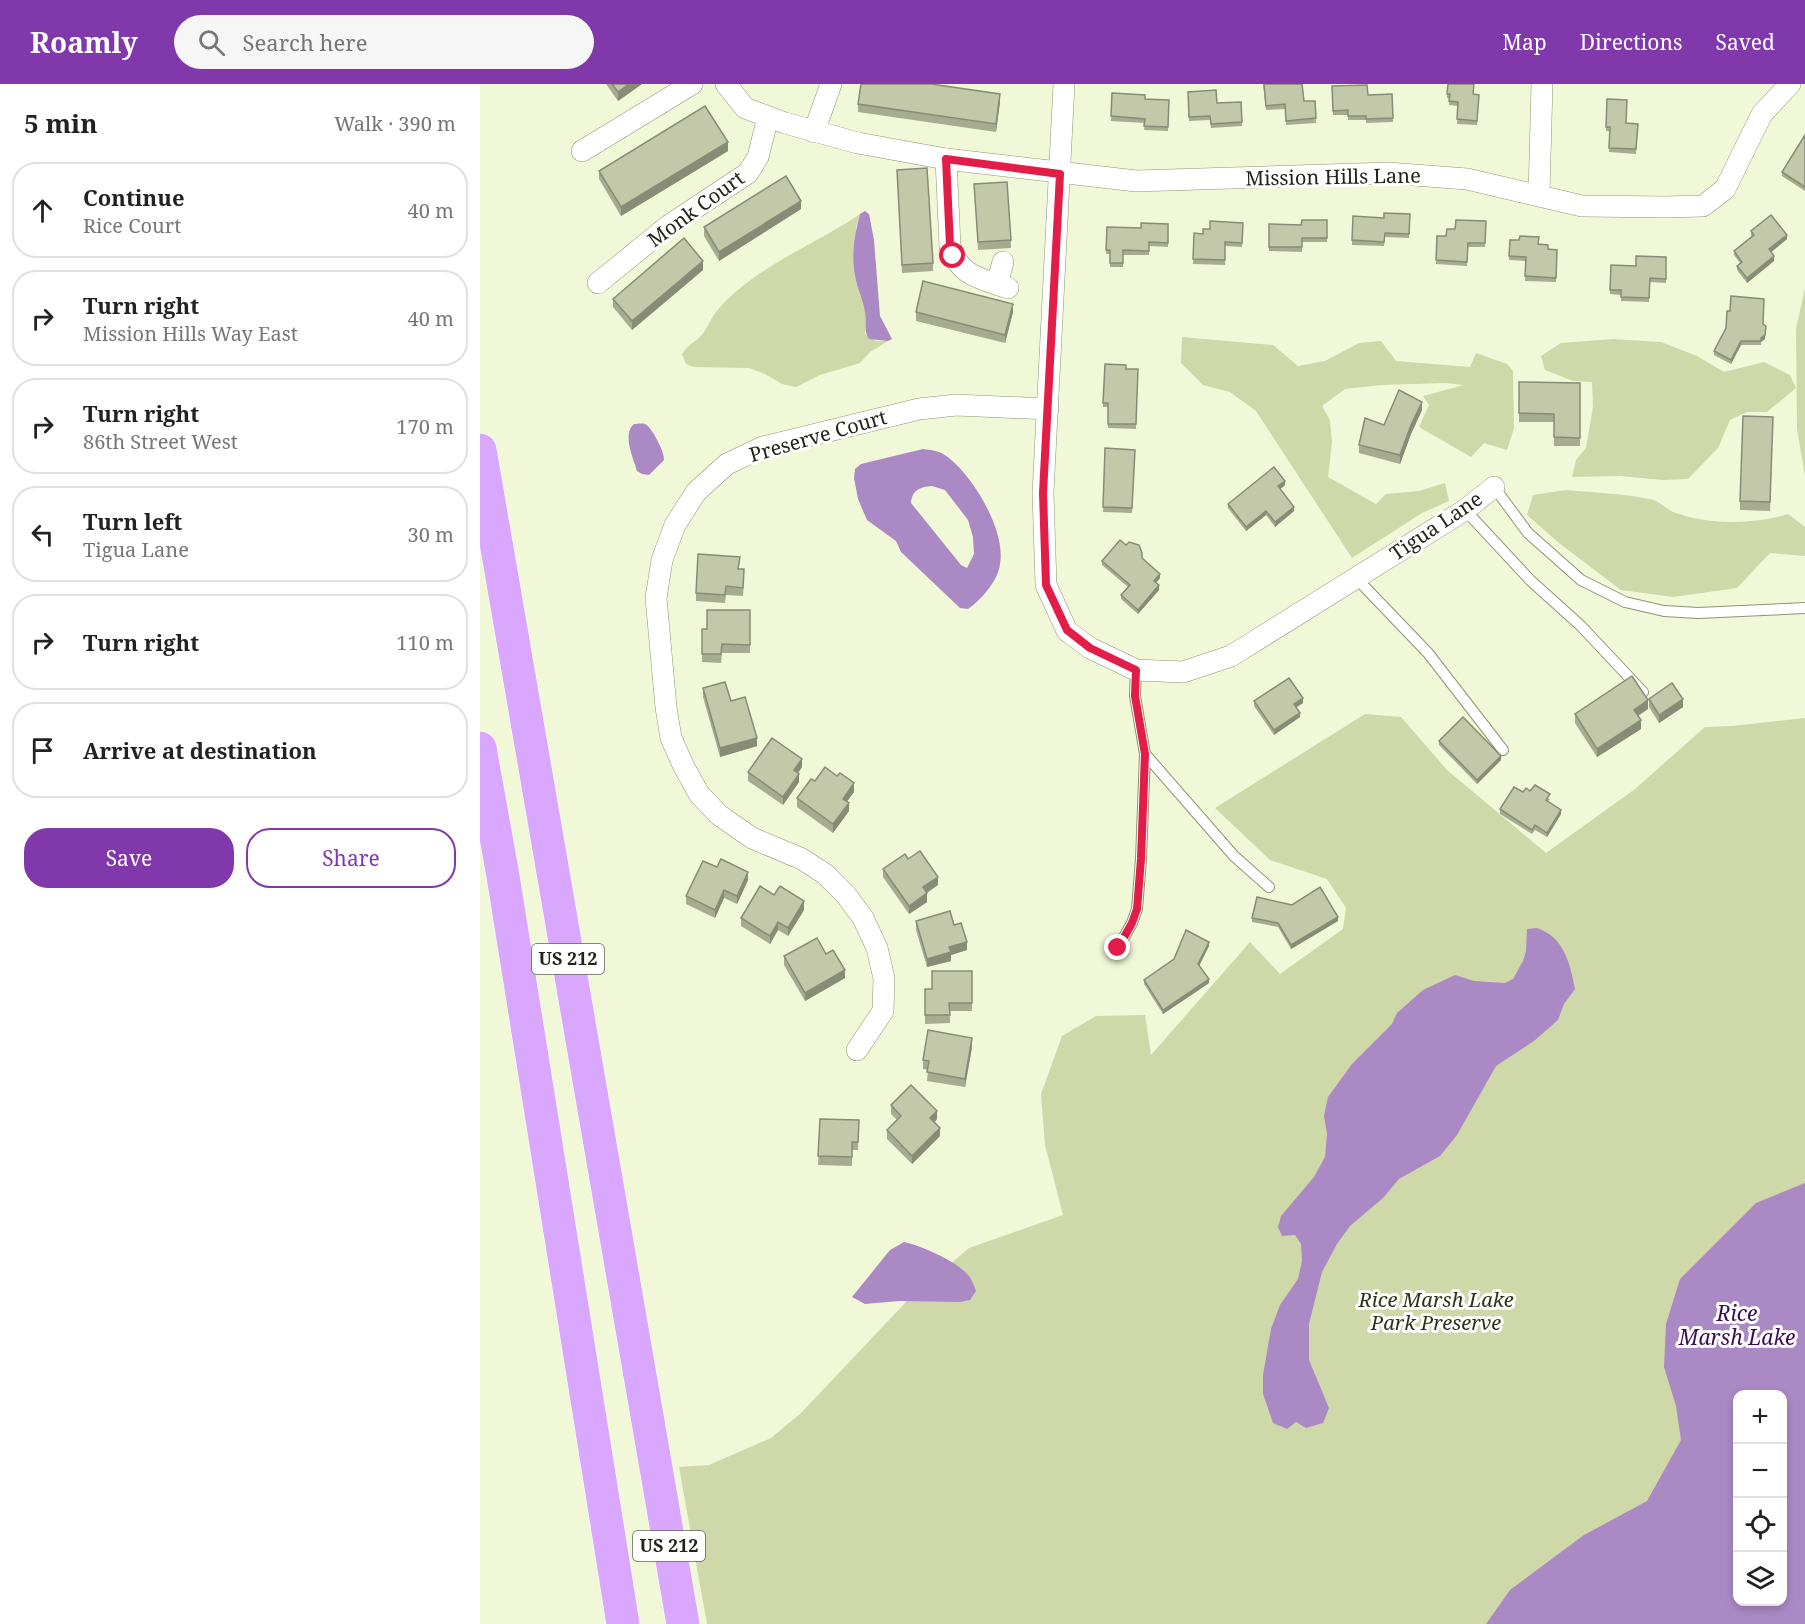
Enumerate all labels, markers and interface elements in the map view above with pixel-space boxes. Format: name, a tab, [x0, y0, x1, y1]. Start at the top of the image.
search box	[174, 15, 594, 69]
text: Roamly	[30, 23, 138, 61]
icon: search	[195, 26, 228, 59]
text: Search here	[243, 27, 367, 57]
text: Map	[1502, 28, 1547, 56]
text: Directions	[1580, 28, 1682, 56]
text: Saved	[1715, 28, 1775, 56]
text: 5 min	[24, 105, 98, 141]
text: Walk · 390 m	[334, 110, 456, 137]
street label: Mission Hills Lane	[1245, 161, 1421, 192]
street label: Monk Court	[642, 164, 749, 253]
text: Continue	[83, 182, 185, 212]
icon: ahead	[26, 194, 59, 227]
text: 40 m	[408, 197, 454, 224]
text: Rice Court	[83, 212, 181, 239]
route start	[939, 242, 965, 268]
text: Turn right	[83, 290, 199, 320]
icon: right	[26, 302, 59, 335]
text: 40 m	[408, 305, 454, 332]
text: Mission Hills Way East	[83, 320, 298, 347]
text: Turn right	[83, 398, 199, 428]
street label: Preserve Court	[746, 403, 890, 468]
icon: right	[26, 410, 59, 443]
text: 170 m	[396, 413, 454, 440]
text: 86th Street West	[83, 428, 238, 455]
street label: Tigua Lane	[1384, 485, 1487, 566]
text: Turn left	[83, 506, 182, 536]
icon: left	[26, 518, 59, 551]
text: 30 m	[408, 521, 454, 548]
text: Tigua Lane	[83, 536, 189, 563]
icon: right	[26, 626, 59, 659]
text: Turn right	[83, 627, 199, 657]
text: 110 m	[396, 629, 454, 656]
icon: arrive	[26, 734, 59, 767]
text: Arrive at destination	[83, 735, 317, 765]
button: Save	[24, 828, 234, 888]
button: Share	[246, 828, 456, 888]
route end	[1104, 934, 1130, 960]
road number: US 212	[532, 944, 604, 974]
park label: Rice Marsh Lake Park Preserve	[1357, 1286, 1514, 1336]
water label: Rice Marsh Lake	[1678, 1299, 1795, 1351]
map controls	[1733, 1390, 1787, 1606]
button: +	[1733, 1390, 1787, 1444]
button: −	[1733, 1444, 1787, 1498]
button: locate	[1733, 1498, 1787, 1552]
road number: US 212	[633, 1531, 705, 1561]
button: layers	[1733, 1552, 1787, 1606]

